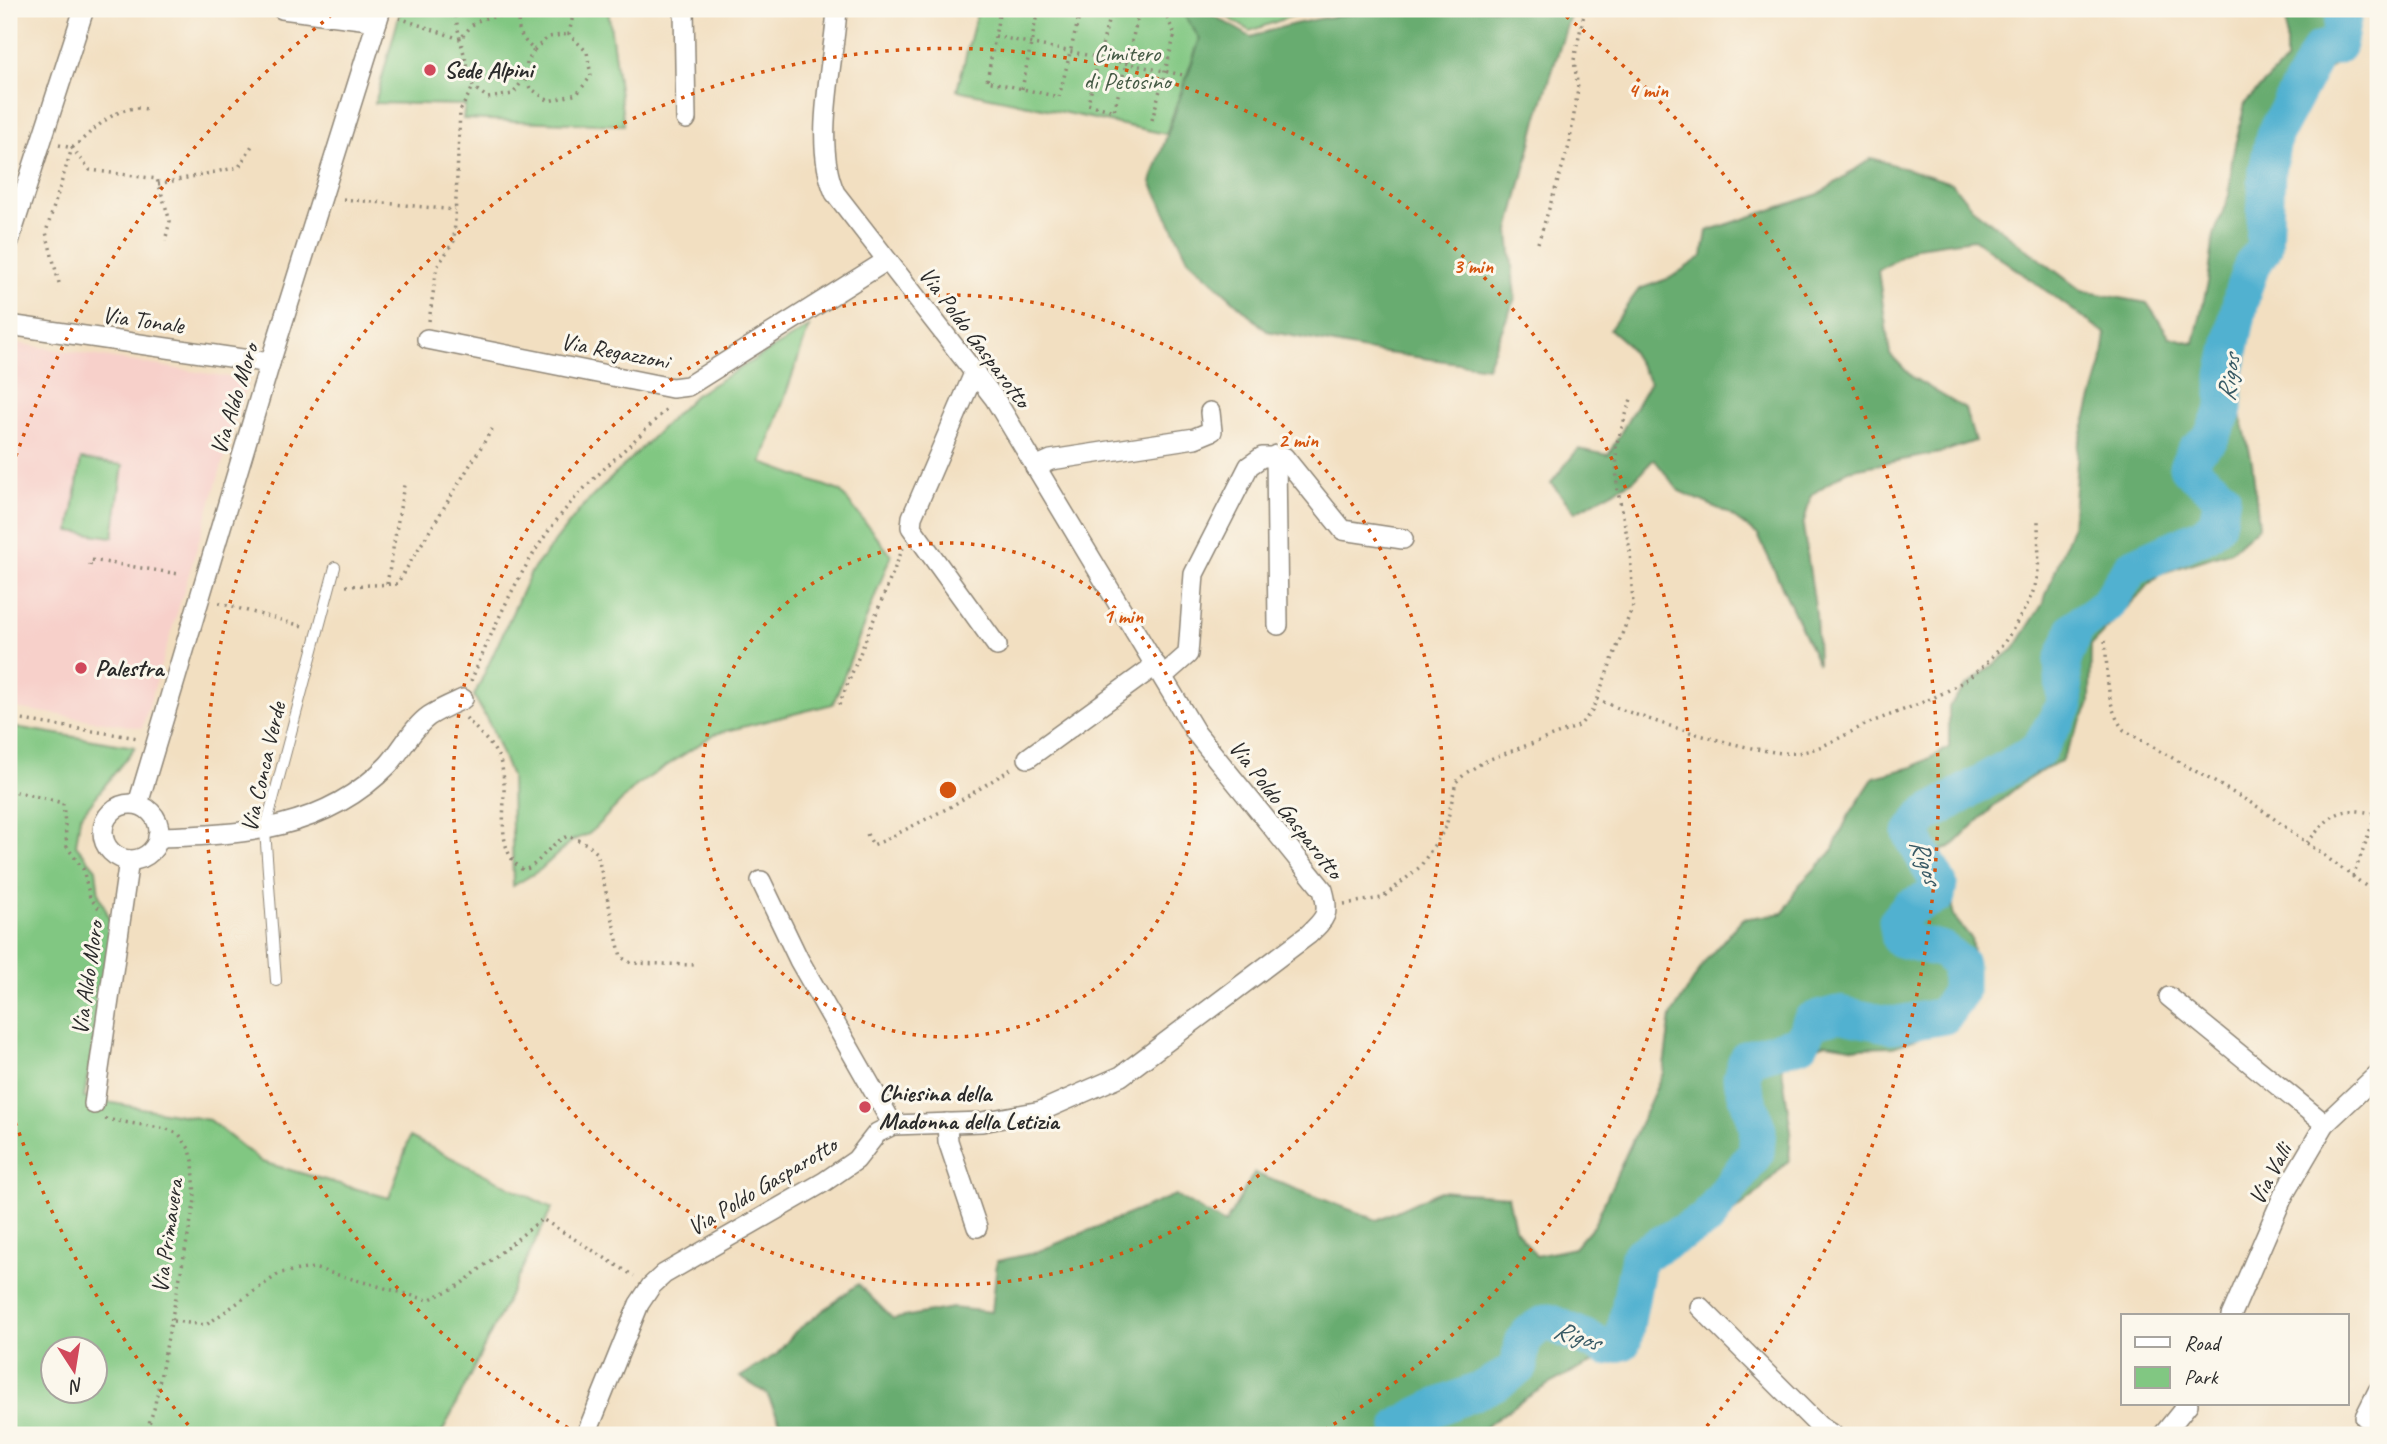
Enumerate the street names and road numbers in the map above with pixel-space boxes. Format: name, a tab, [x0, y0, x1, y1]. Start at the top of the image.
street label: Via Poldo Gasparotto	[912, 261, 1039, 415]
street label: Via Tonale	[100, 299, 188, 341]
street label: Via Regazzoni	[558, 326, 675, 377]
street label: Via Aldo Moro	[203, 338, 266, 458]
street label: Via Conca Verde	[233, 697, 293, 835]
street label: Via Poldo Gasparotto	[1222, 733, 1351, 887]
street label: Via Aldo Moro	[64, 917, 110, 1037]
street label: Via Poldo Gasparotto	[682, 1128, 844, 1242]
street label: Via Valli	[2242, 1136, 2300, 1210]
street label: Via Primavera	[144, 1175, 190, 1295]

